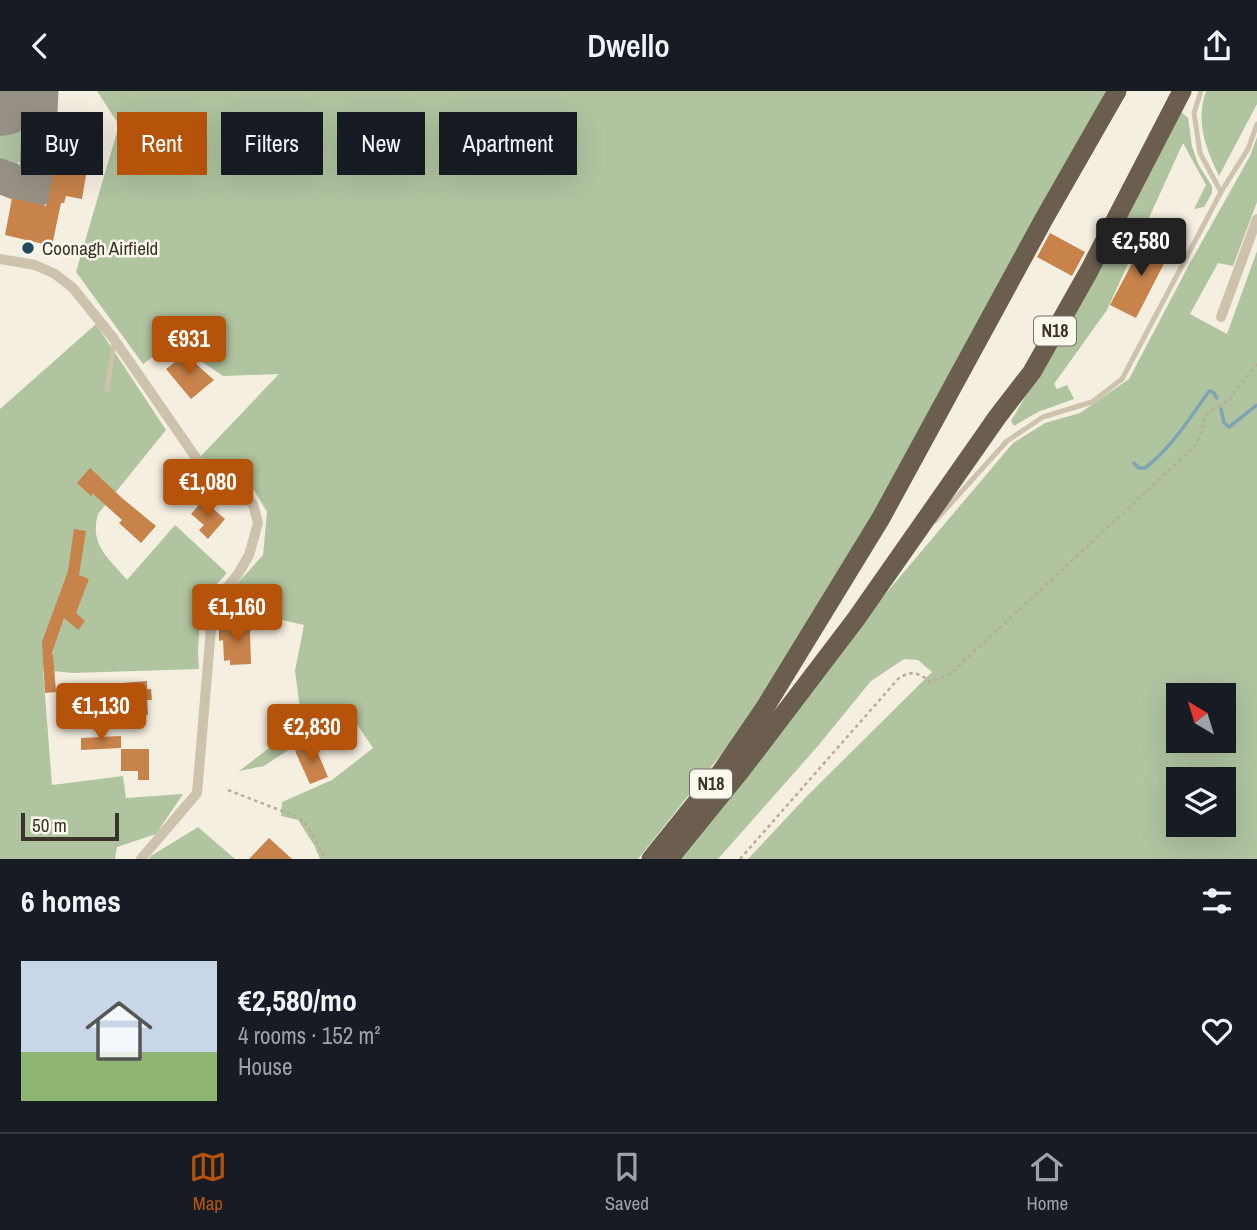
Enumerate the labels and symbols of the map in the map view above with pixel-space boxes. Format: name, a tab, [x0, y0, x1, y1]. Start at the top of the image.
pin: €2,580	[1084, 219, 1198, 278]
place label: Coonagh Airfield	[42, 235, 158, 261]
marker: Coonagh Airfield	[20, 240, 36, 256]
pin: €931	[148, 317, 230, 376]
road number: N18	[1034, 317, 1076, 345]
pin: €1,080	[151, 459, 265, 519]
pin: €1,160	[180, 585, 294, 644]
pin: €1,130	[44, 683, 158, 743]
north arrow	[1166, 683, 1236, 753]
pin: €2,830	[255, 705, 369, 764]
road number: N18	[690, 769, 732, 799]
scale bar	[21, 810, 119, 842]

